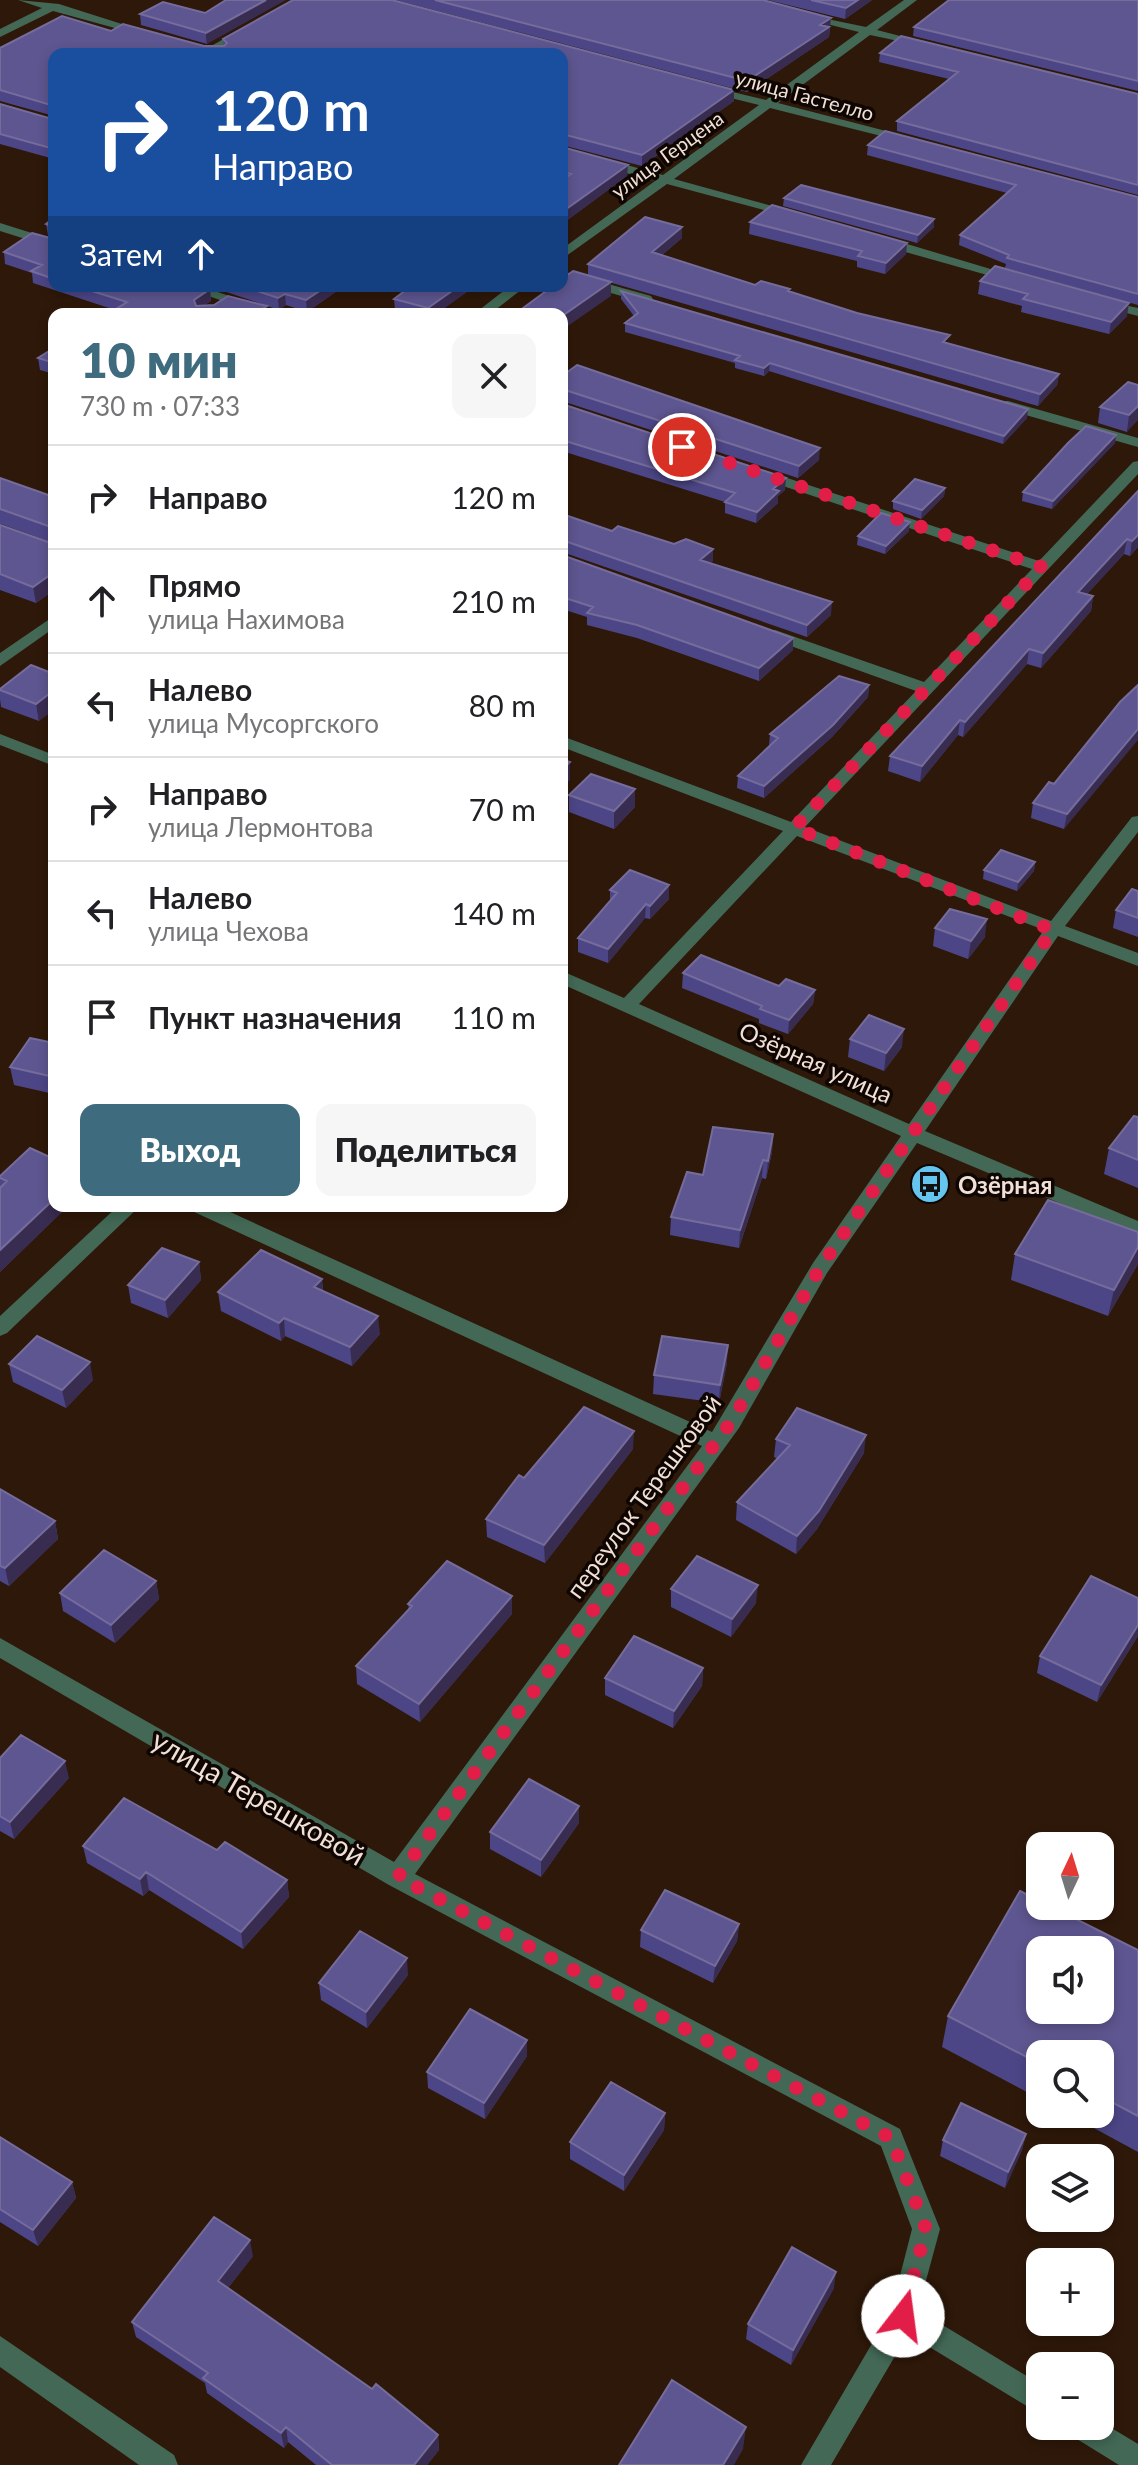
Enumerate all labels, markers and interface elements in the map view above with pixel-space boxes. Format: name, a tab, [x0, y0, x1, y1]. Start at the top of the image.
street label: улица Гастелло	[733, 65, 877, 125]
text: 120 m	[212, 76, 370, 143]
icon: right	[80, 80, 184, 184]
street label: улица Герцена	[606, 105, 728, 203]
text: Направо	[212, 144, 353, 188]
icon: ahead	[179, 232, 223, 276]
text: Затем	[80, 236, 163, 272]
text: 10 мин	[80, 331, 238, 388]
button: close	[452, 334, 536, 418]
text: 730 m · 07:33	[80, 390, 240, 422]
pin	[648, 413, 716, 481]
icon: arrive	[660, 425, 704, 469]
icon: right	[80, 475, 124, 519]
text: Направо	[148, 479, 268, 515]
text: 120 m	[451, 479, 536, 515]
text: Прямо	[148, 567, 241, 603]
icon: ahead	[80, 579, 124, 623]
text: 210 m	[451, 583, 536, 619]
text: улица Нахимова	[148, 603, 345, 635]
text: Налево	[148, 671, 252, 707]
icon: left	[80, 683, 124, 727]
text: 80 m	[469, 687, 536, 723]
text: улица Мусоргского	[148, 707, 379, 739]
text: Направо	[148, 775, 268, 811]
icon: right	[80, 787, 124, 831]
text: 70 m	[469, 791, 536, 827]
text: улица Лермонтова	[148, 811, 373, 843]
text: Налево	[148, 879, 252, 915]
icon: left	[80, 891, 124, 935]
text: 140 m	[451, 895, 536, 931]
text: улица Чехова	[148, 915, 309, 947]
icon: arrive	[80, 995, 124, 1039]
text: Пункт назначения	[148, 999, 402, 1035]
text: 110 m	[451, 999, 536, 1035]
street label: Озёрная улица	[735, 1015, 897, 1109]
button: Выход	[80, 1104, 300, 1196]
button: Поделиться	[316, 1104, 536, 1196]
bus stop icon: Озёрная	[909, 1163, 951, 1205]
place label: Озёрная	[958, 1170, 1052, 1199]
street label: переулок Терешковой	[560, 1389, 726, 1603]
street label: улица Терешковой	[146, 1722, 372, 1872]
north arrow	[1026, 1832, 1114, 1920]
map controls	[1026, 1832, 1114, 2440]
button: sound	[1026, 1936, 1114, 2024]
button: search	[1026, 2040, 1114, 2128]
button: layers	[1026, 2144, 1114, 2232]
button: +	[1026, 2248, 1114, 2336]
position arrow	[861, 2274, 945, 2358]
button: −	[1026, 2352, 1114, 2440]

